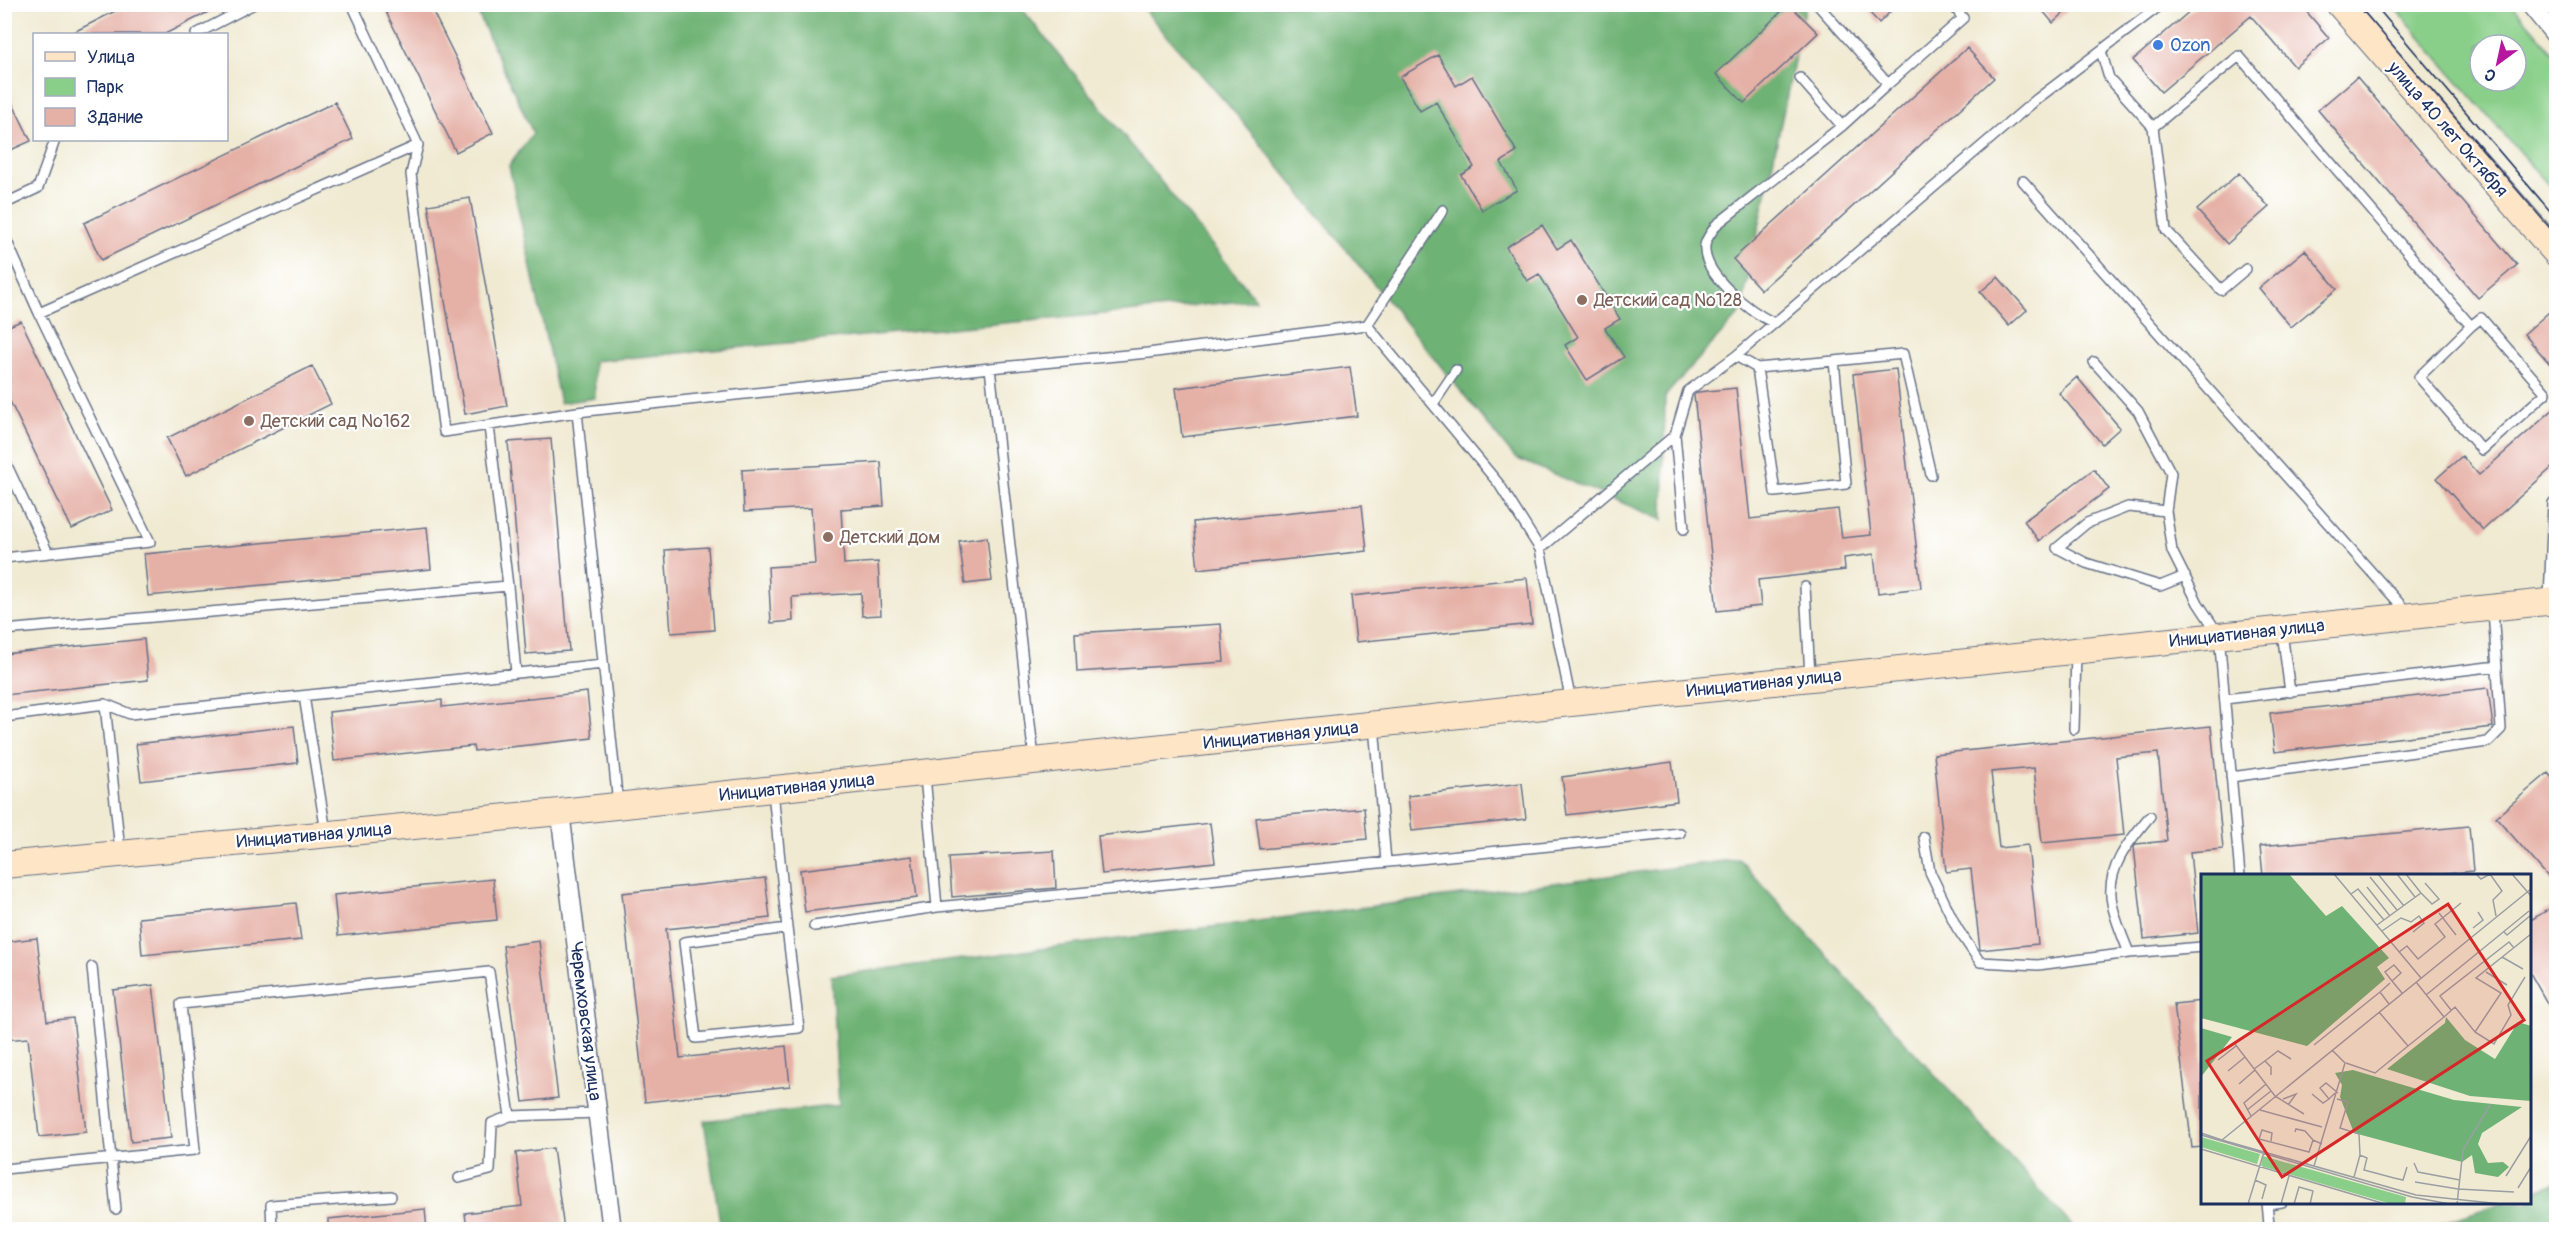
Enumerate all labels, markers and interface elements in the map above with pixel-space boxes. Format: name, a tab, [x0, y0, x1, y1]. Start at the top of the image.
legend	[33, 33, 228, 141]
north arrow	[2468, 33, 2528, 93]
place label: Ozon	[2170, 34, 2210, 57]
marker: Ozon	[2151, 38, 2165, 52]
text: Улица	[87, 46, 135, 69]
street label: улица 40 лет Октября	[2382, 56, 2513, 202]
text: С	[2481, 64, 2500, 86]
text: Парк	[87, 76, 124, 99]
text: Здание	[87, 106, 143, 129]
place label: Детский сад №128	[1593, 289, 1742, 312]
marker: Детский сад №128	[1575, 293, 1589, 307]
place label: Детский сад №162	[260, 410, 410, 433]
marker: Детский сад №162	[242, 414, 256, 428]
place label: Детский дом	[839, 526, 940, 549]
marker: Детский дом	[821, 530, 835, 544]
street label: Инициативная улица	[2168, 614, 2326, 653]
street label: Инициативная улица	[1685, 664, 1843, 703]
street label: Инициативная улица	[1202, 716, 1360, 755]
street label: Инициативная улица	[718, 768, 876, 807]
street label: Инициативная улица	[235, 817, 393, 854]
inset map	[2201, 874, 2531, 1204]
street label: Черемховская улица	[564, 940, 607, 1102]

